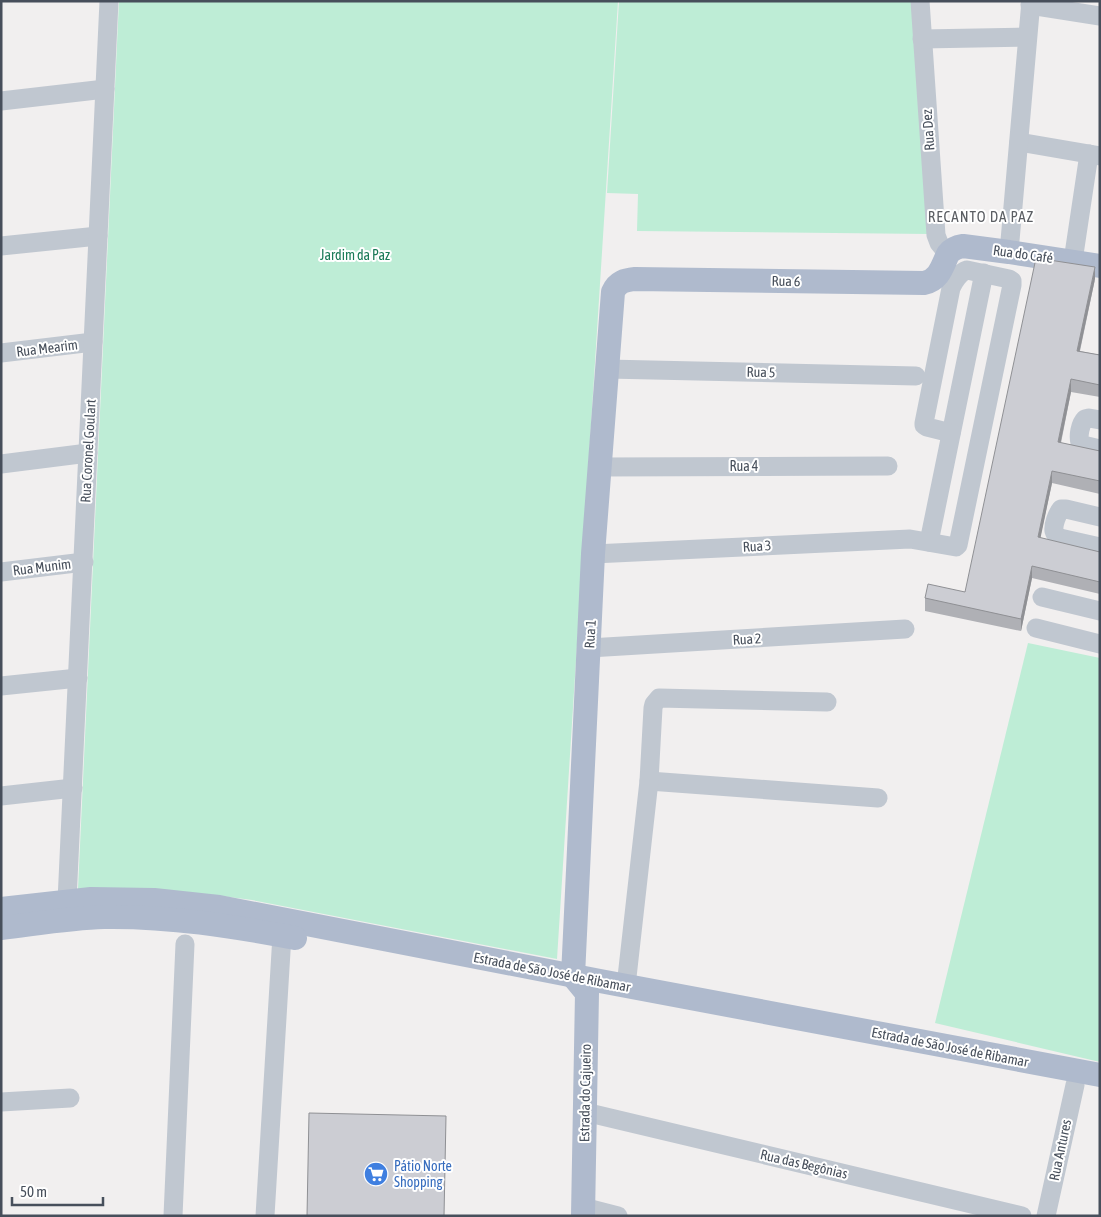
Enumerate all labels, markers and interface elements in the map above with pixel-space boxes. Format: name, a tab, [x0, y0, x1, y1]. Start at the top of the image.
street label: Rua Dez	[919, 109, 937, 151]
district label: RECANTO DA PAZ	[928, 208, 1034, 225]
street label: Rua do Café	[992, 242, 1054, 266]
park label: Jardim da Paz	[320, 247, 390, 263]
street label: Rua 6	[771, 273, 801, 289]
street label: Rua Mearim	[15, 336, 79, 360]
street label: Rua 5	[746, 364, 776, 380]
street label: Rua Coronel Goulart	[77, 399, 99, 503]
street label: Rua 4	[730, 458, 759, 474]
street label: Rua 3	[742, 537, 772, 555]
street label: Rua Munim	[12, 555, 72, 579]
street label: Rua 1	[581, 619, 599, 649]
street label: Rua 2	[732, 630, 762, 648]
street label: Estrada de São José de Ribamar	[472, 949, 633, 995]
street label: Estrada de São José de Ribamar	[870, 1024, 1031, 1070]
street label: Estrada do Cajueiro	[576, 1044, 594, 1142]
street label: Rua Antures	[1046, 1118, 1074, 1182]
street label: Rua das Begônias	[759, 1146, 849, 1182]
place label: Pátio Norte Shopping	[394, 1158, 452, 1190]
supermarket icon: Pátio Norte Shopping	[363, 1161, 389, 1187]
scale bar	[12, 1174, 104, 1206]
text: 50 m	[20, 1183, 47, 1200]

